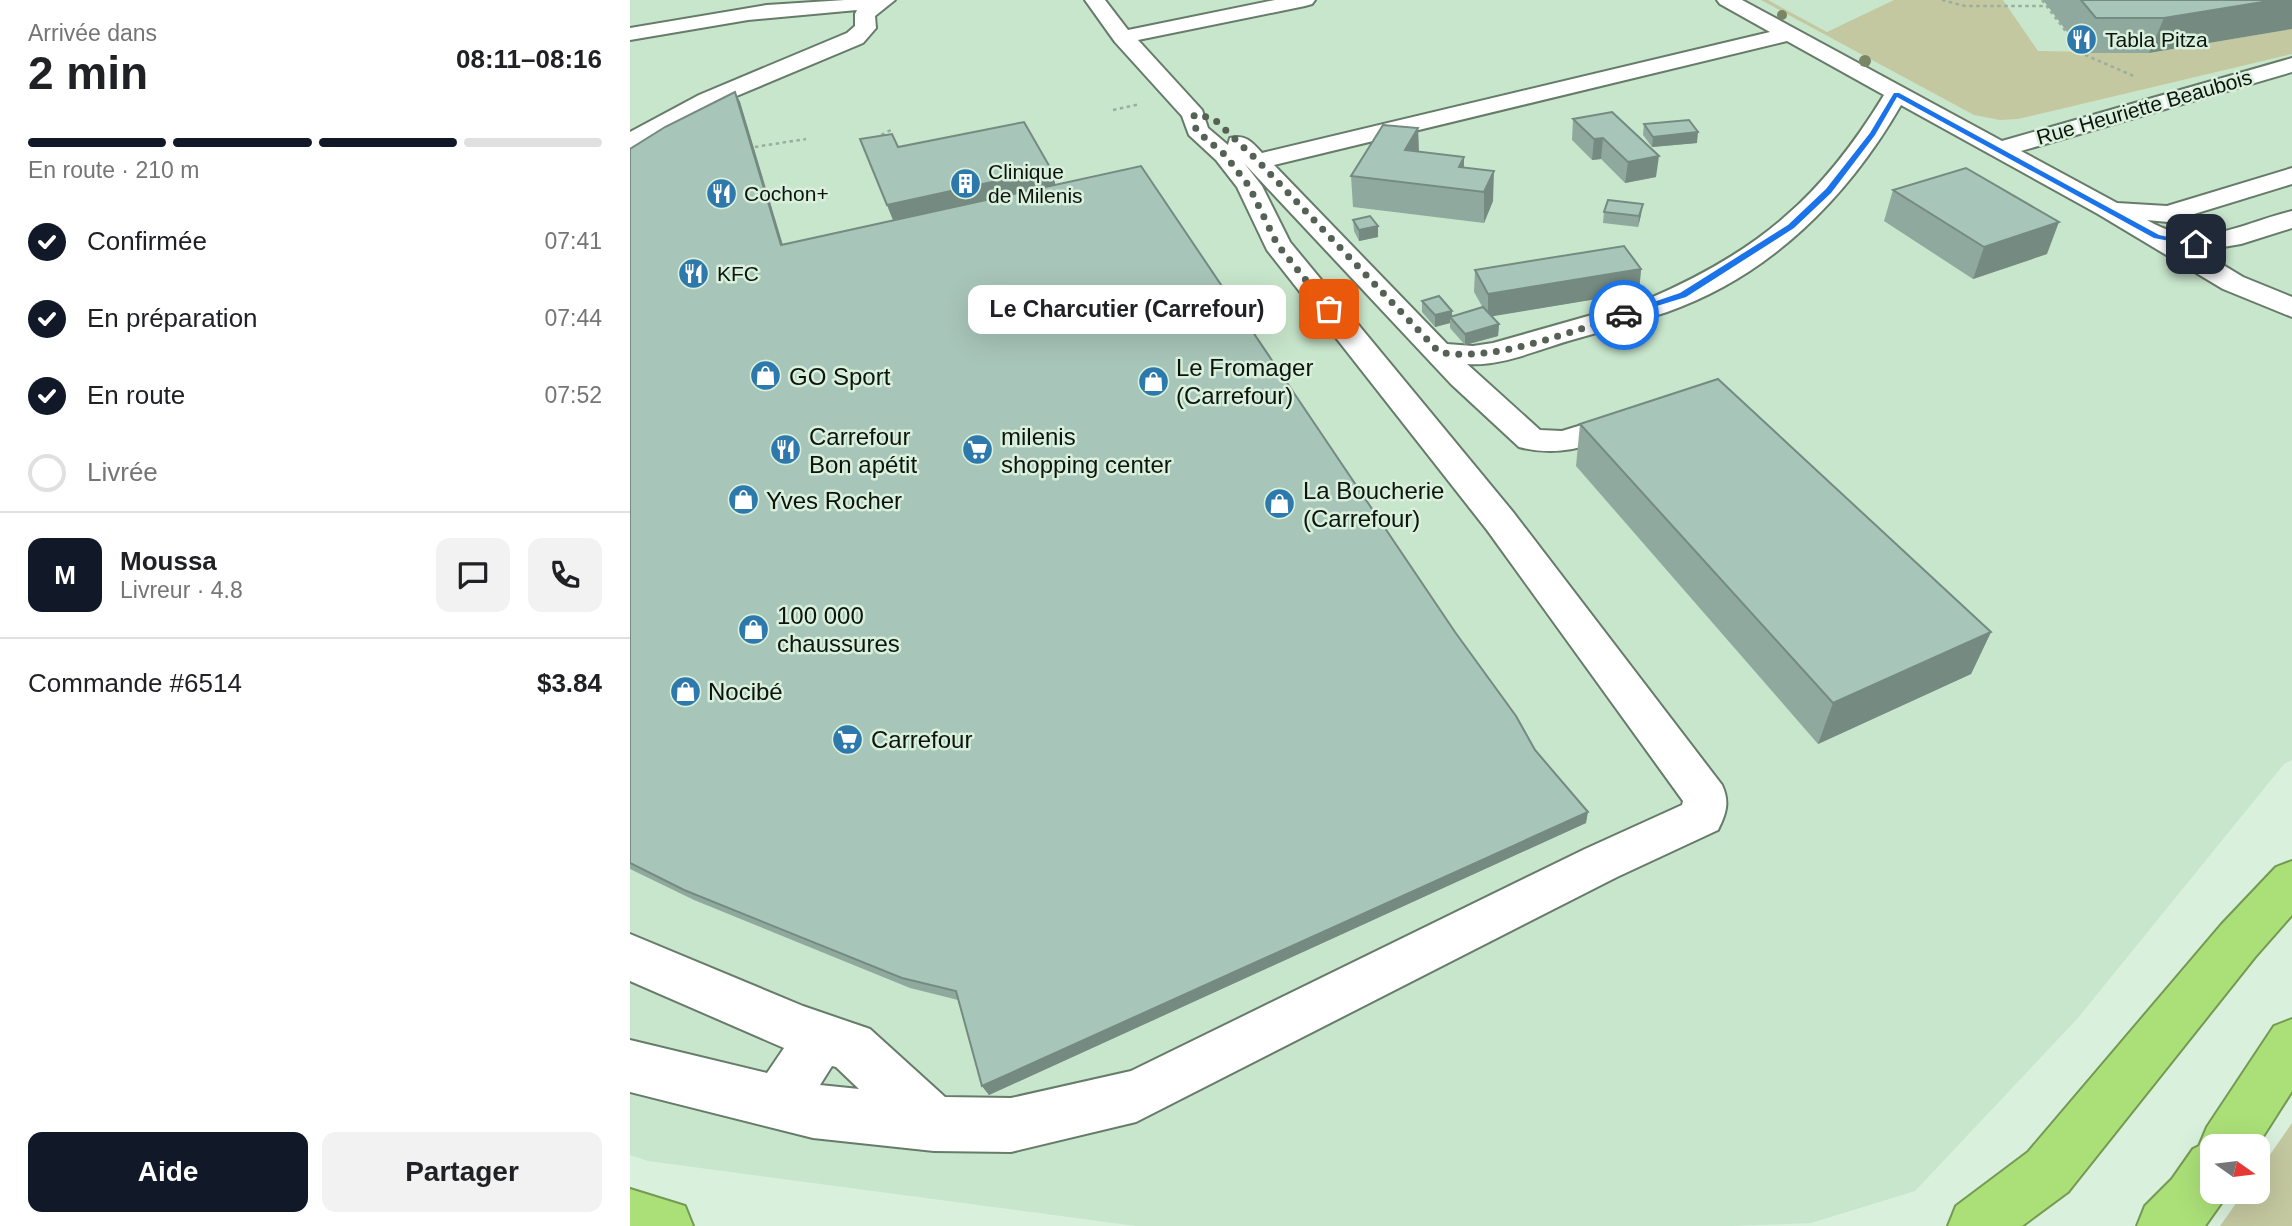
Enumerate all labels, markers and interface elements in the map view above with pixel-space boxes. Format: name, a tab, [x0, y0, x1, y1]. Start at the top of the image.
text: Arrivée dans	[28, 20, 157, 46]
restaurant icon: Tabla Pitza	[2065, 22, 2099, 56]
place label: Tabla Pitza	[2105, 28, 2208, 51]
text: 08:11–08:16	[456, 44, 602, 74]
text: 2 min	[28, 47, 148, 99]
street label: Rue Heuriette Beaubois	[2034, 65, 2254, 149]
text: En route · 210 m	[28, 157, 199, 183]
place label: Clinique de Milenis	[988, 160, 1083, 207]
building icon: Clinique de Milenis	[948, 166, 982, 200]
restaurant icon: Cochon+	[704, 176, 738, 210]
place label: Cochon+	[744, 182, 829, 205]
pin	[2166, 214, 2226, 274]
icon: check	[28, 223, 66, 261]
icon: home	[2177, 225, 2215, 263]
text: Confirmée	[87, 226, 207, 256]
text: 07:41	[544, 228, 602, 254]
restaurant icon: KFC	[677, 256, 711, 290]
place label: KFC	[717, 262, 759, 285]
pin	[1299, 279, 1359, 339]
courier	[1589, 280, 1659, 350]
callout: Le Charcutier (Carrefour)	[968, 284, 1287, 334]
icon: bag	[1310, 290, 1348, 328]
text: Le Charcutier (Carrefour)	[990, 296, 1264, 322]
icon: car	[1605, 296, 1643, 334]
icon: check	[28, 300, 66, 338]
text: En préparation	[87, 303, 258, 333]
text: 07:44	[544, 305, 602, 331]
place label: Le Fromager (Carrefour)	[1176, 354, 1313, 409]
shop icon: GO Sport	[749, 359, 783, 393]
place label: GO Sport	[789, 363, 891, 390]
shop icon: Le Fromager (Carrefour)	[1136, 364, 1170, 398]
icon: check	[28, 377, 66, 415]
text: En route	[87, 380, 185, 410]
text: 07:52	[544, 382, 602, 408]
place label: Carrefour Bon apétit	[809, 423, 917, 478]
place label: milenis shopping center	[1001, 423, 1172, 478]
restaurant icon: Carrefour Bon apétit	[769, 433, 803, 467]
supermarket icon: milenis shopping center	[961, 433, 995, 467]
text: Livrée	[87, 457, 158, 487]
place label: La Boucherie (Carrefour)	[1303, 477, 1444, 532]
shop icon: Yves Rocher	[726, 483, 760, 517]
place label: Yves Rocher	[766, 487, 902, 514]
shop icon: La Boucherie (Carrefour)	[1263, 487, 1297, 521]
button: chat	[436, 538, 510, 612]
button: phone	[528, 538, 602, 612]
text: Moussa	[120, 546, 217, 576]
text: M	[54, 560, 76, 590]
text: Livreur · 4.8	[120, 577, 243, 603]
place label: 100 000 chaussures	[777, 602, 900, 657]
shop icon: 100 000 chaussures	[737, 612, 771, 646]
text: Commande #6514	[28, 668, 242, 698]
text: $3.84	[537, 668, 602, 698]
shop icon: Nocibé	[668, 674, 702, 708]
place label: Nocibé	[708, 678, 783, 705]
supermarket icon: Carrefour	[831, 722, 865, 756]
place label: Carrefour	[871, 726, 972, 753]
button: Aide	[28, 1132, 308, 1212]
button: Partager	[322, 1132, 602, 1212]
north arrow	[2200, 1134, 2270, 1204]
map controls	[2200, 1134, 2270, 1204]

